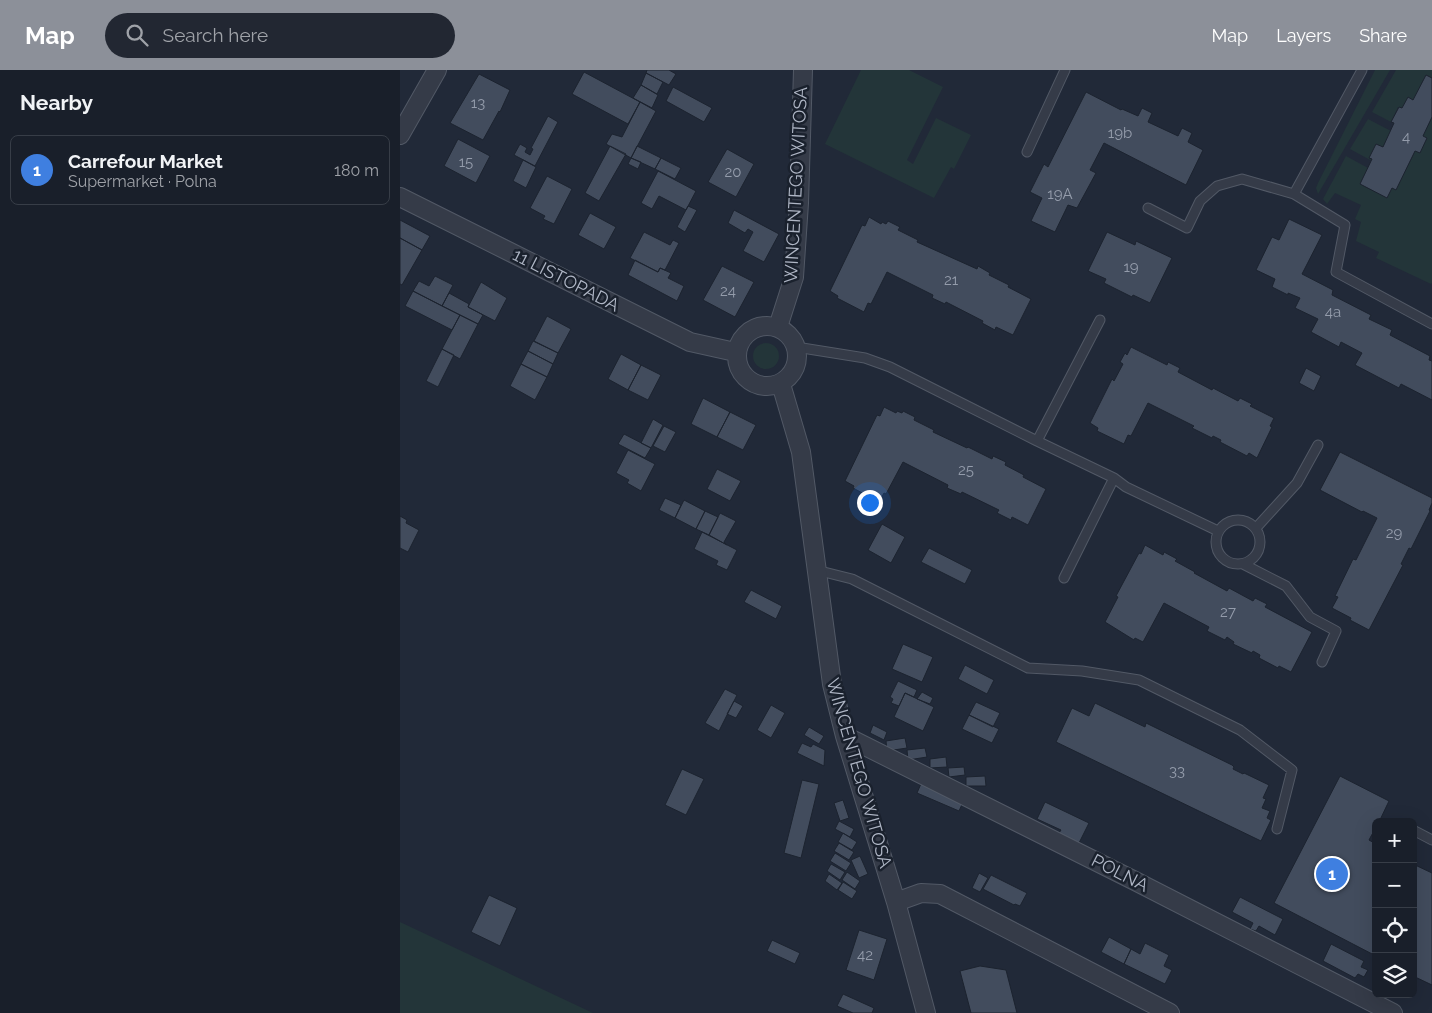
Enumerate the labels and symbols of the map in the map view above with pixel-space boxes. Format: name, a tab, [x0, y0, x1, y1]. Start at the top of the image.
street label: WINCENTEGO WITOSA	[780, 86, 811, 284]
house number: 13	[471, 94, 485, 112]
house number: 19b	[1108, 124, 1132, 142]
house number: 4	[1402, 128, 1410, 146]
house number: 15	[459, 153, 473, 171]
house number: 20	[725, 163, 742, 181]
house number: 19A	[1047, 185, 1073, 203]
street label: 11 LISTOPADA	[509, 244, 623, 315]
house number: 19	[1123, 258, 1139, 276]
house number: 21	[944, 271, 959, 289]
house number: 24	[720, 282, 736, 300]
house number: 4a	[1325, 303, 1341, 321]
house number: 25	[958, 461, 974, 479]
your location	[857, 490, 883, 516]
house number: 29	[1386, 524, 1403, 542]
house number: 27	[1220, 603, 1236, 621]
street label: WINCENTEGO WITOSA	[822, 675, 897, 870]
house number: 33	[1169, 762, 1185, 780]
street label: POLNA	[1088, 849, 1152, 896]
pin: 1	[1316, 855, 1348, 893]
house number: 42	[857, 946, 873, 964]

